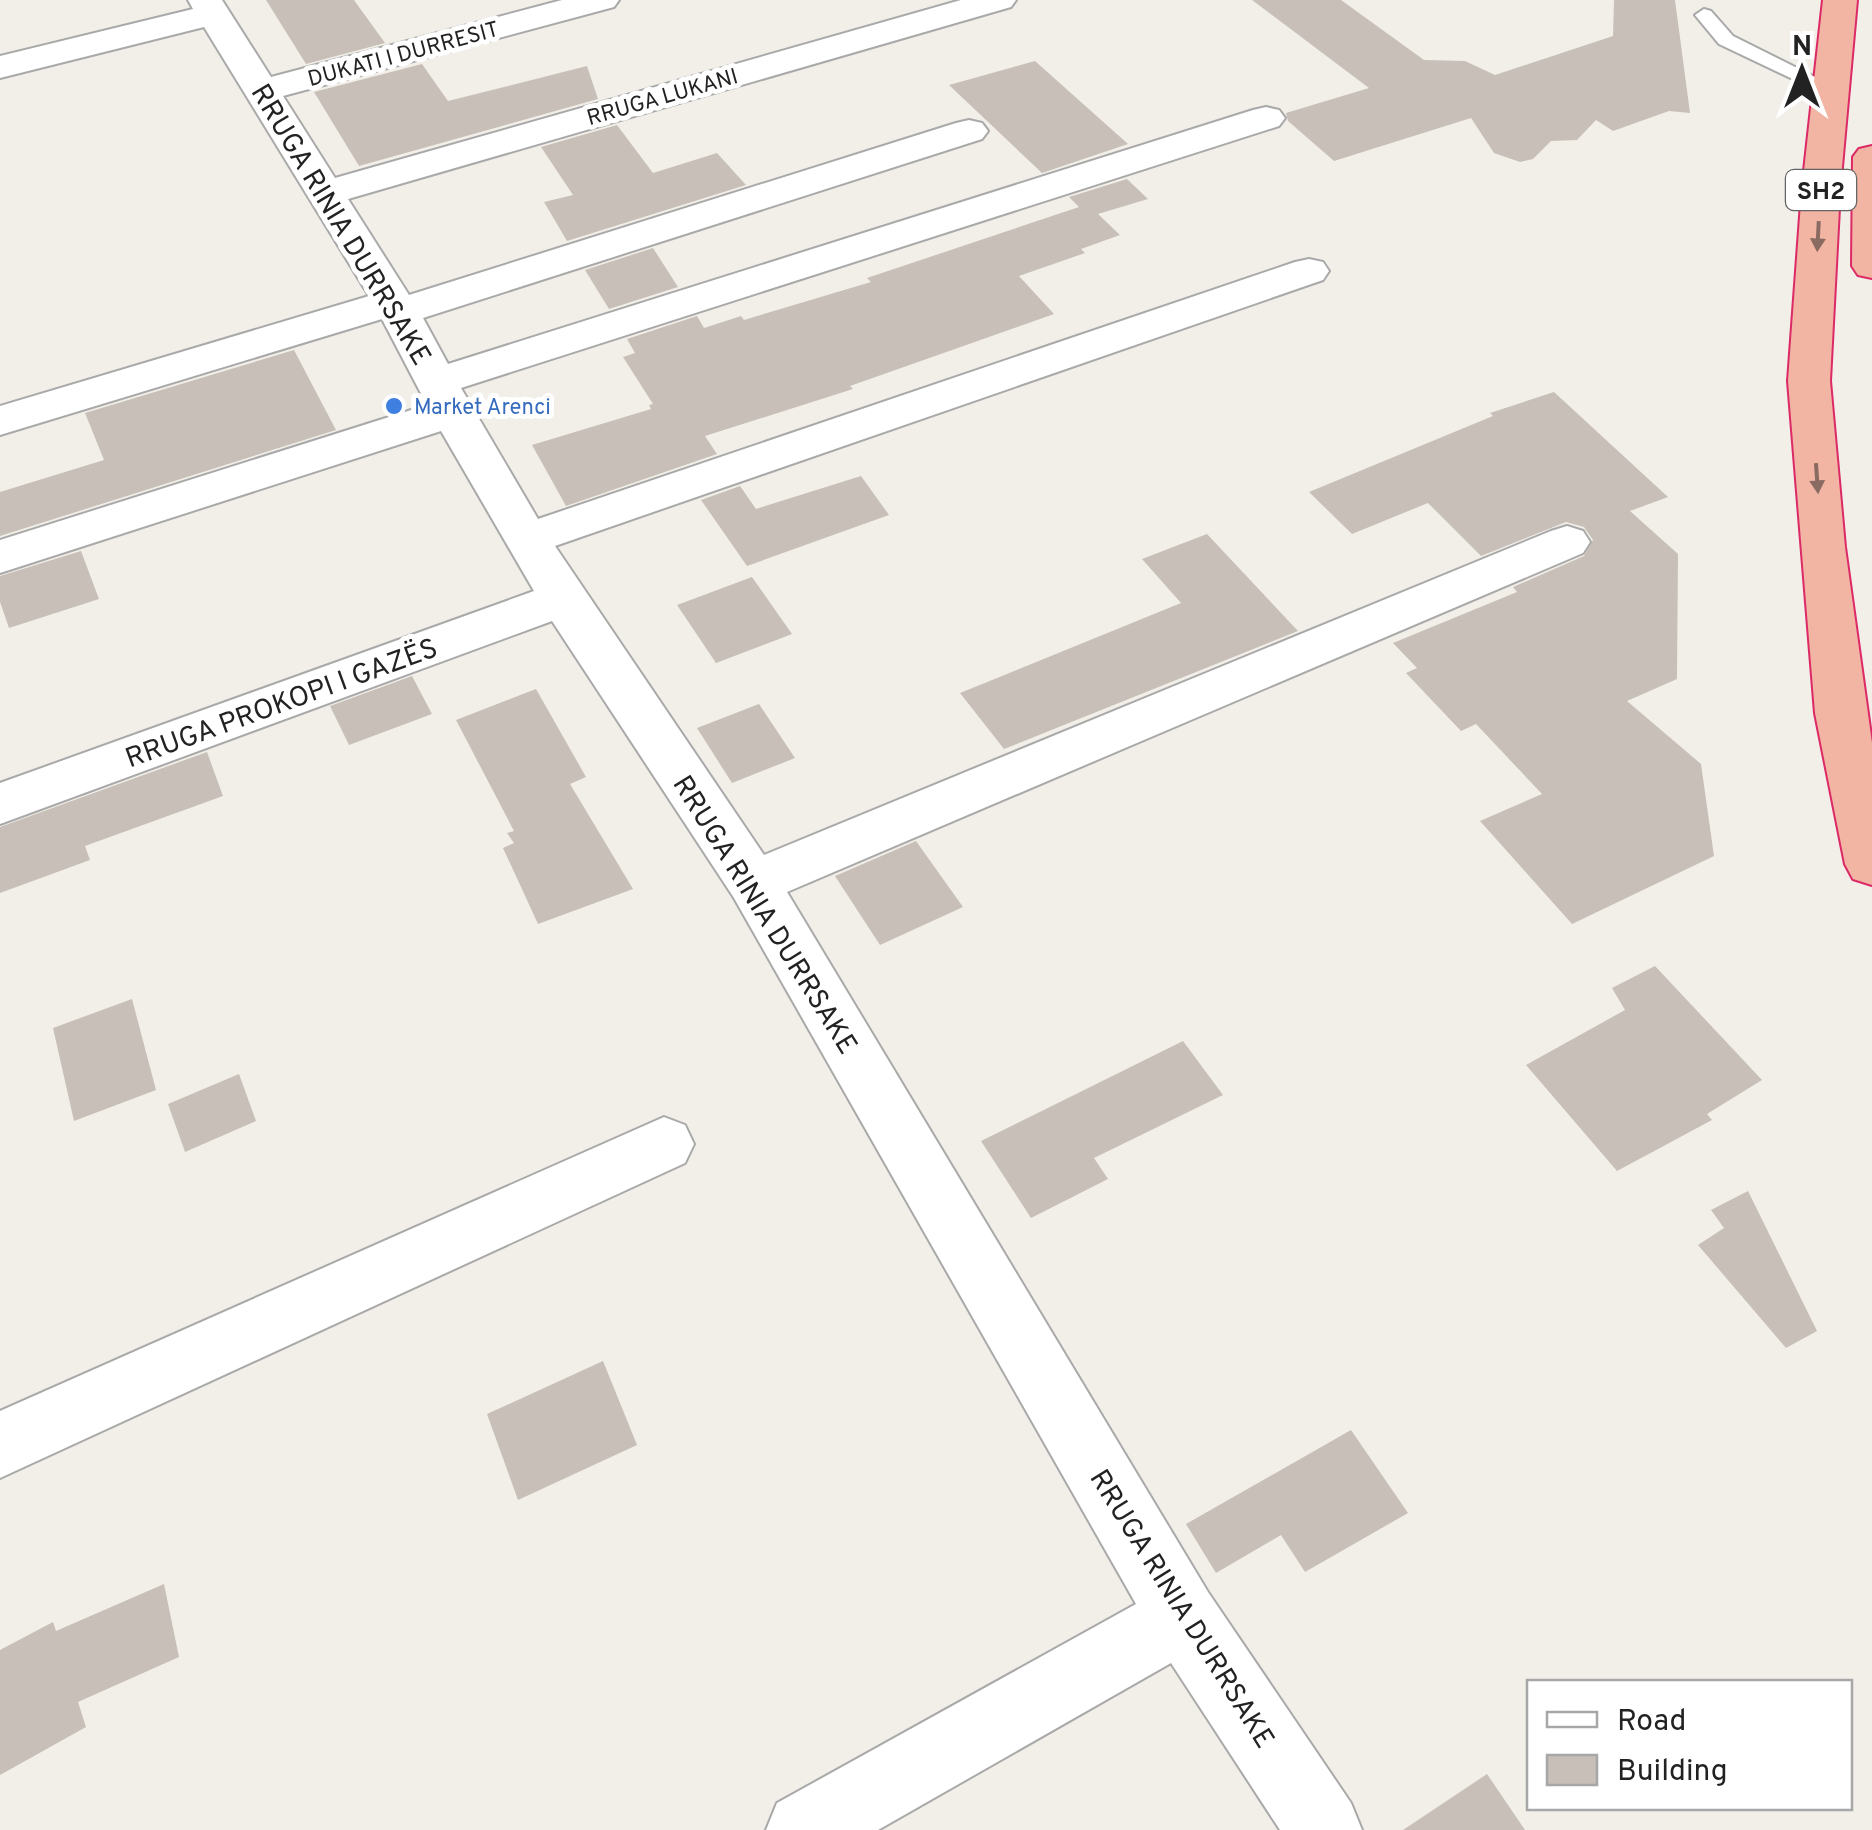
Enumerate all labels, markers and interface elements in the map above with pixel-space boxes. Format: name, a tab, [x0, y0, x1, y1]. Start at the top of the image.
street label: DUKATI I DURRESIT	[305, 17, 502, 94]
north arrow	[1752, 20, 1852, 120]
text: N	[1792, 30, 1812, 66]
street label: RRUGA LUKANI	[584, 64, 741, 133]
street label: RRUGA RINIA DURRSAKE	[241, 78, 438, 373]
road number: SH2	[1786, 170, 1856, 210]
one-way arrow	[1810, 221, 1826, 253]
marker: Market Arenci	[383, 395, 405, 417]
place label: Market Arenci	[414, 395, 551, 422]
one-way arrow	[1809, 462, 1825, 494]
street label: RRUGA PROKOPI I GAZËS	[121, 631, 443, 778]
street label: RRUGA RINIA DURRSAKE	[663, 769, 864, 1062]
street label: RRUGA RINIA DURRSAKE	[1080, 1463, 1281, 1756]
legend	[1527, 1680, 1852, 1810]
text: Road	[1617, 1704, 1686, 1741]
text: Building	[1617, 1754, 1728, 1791]

